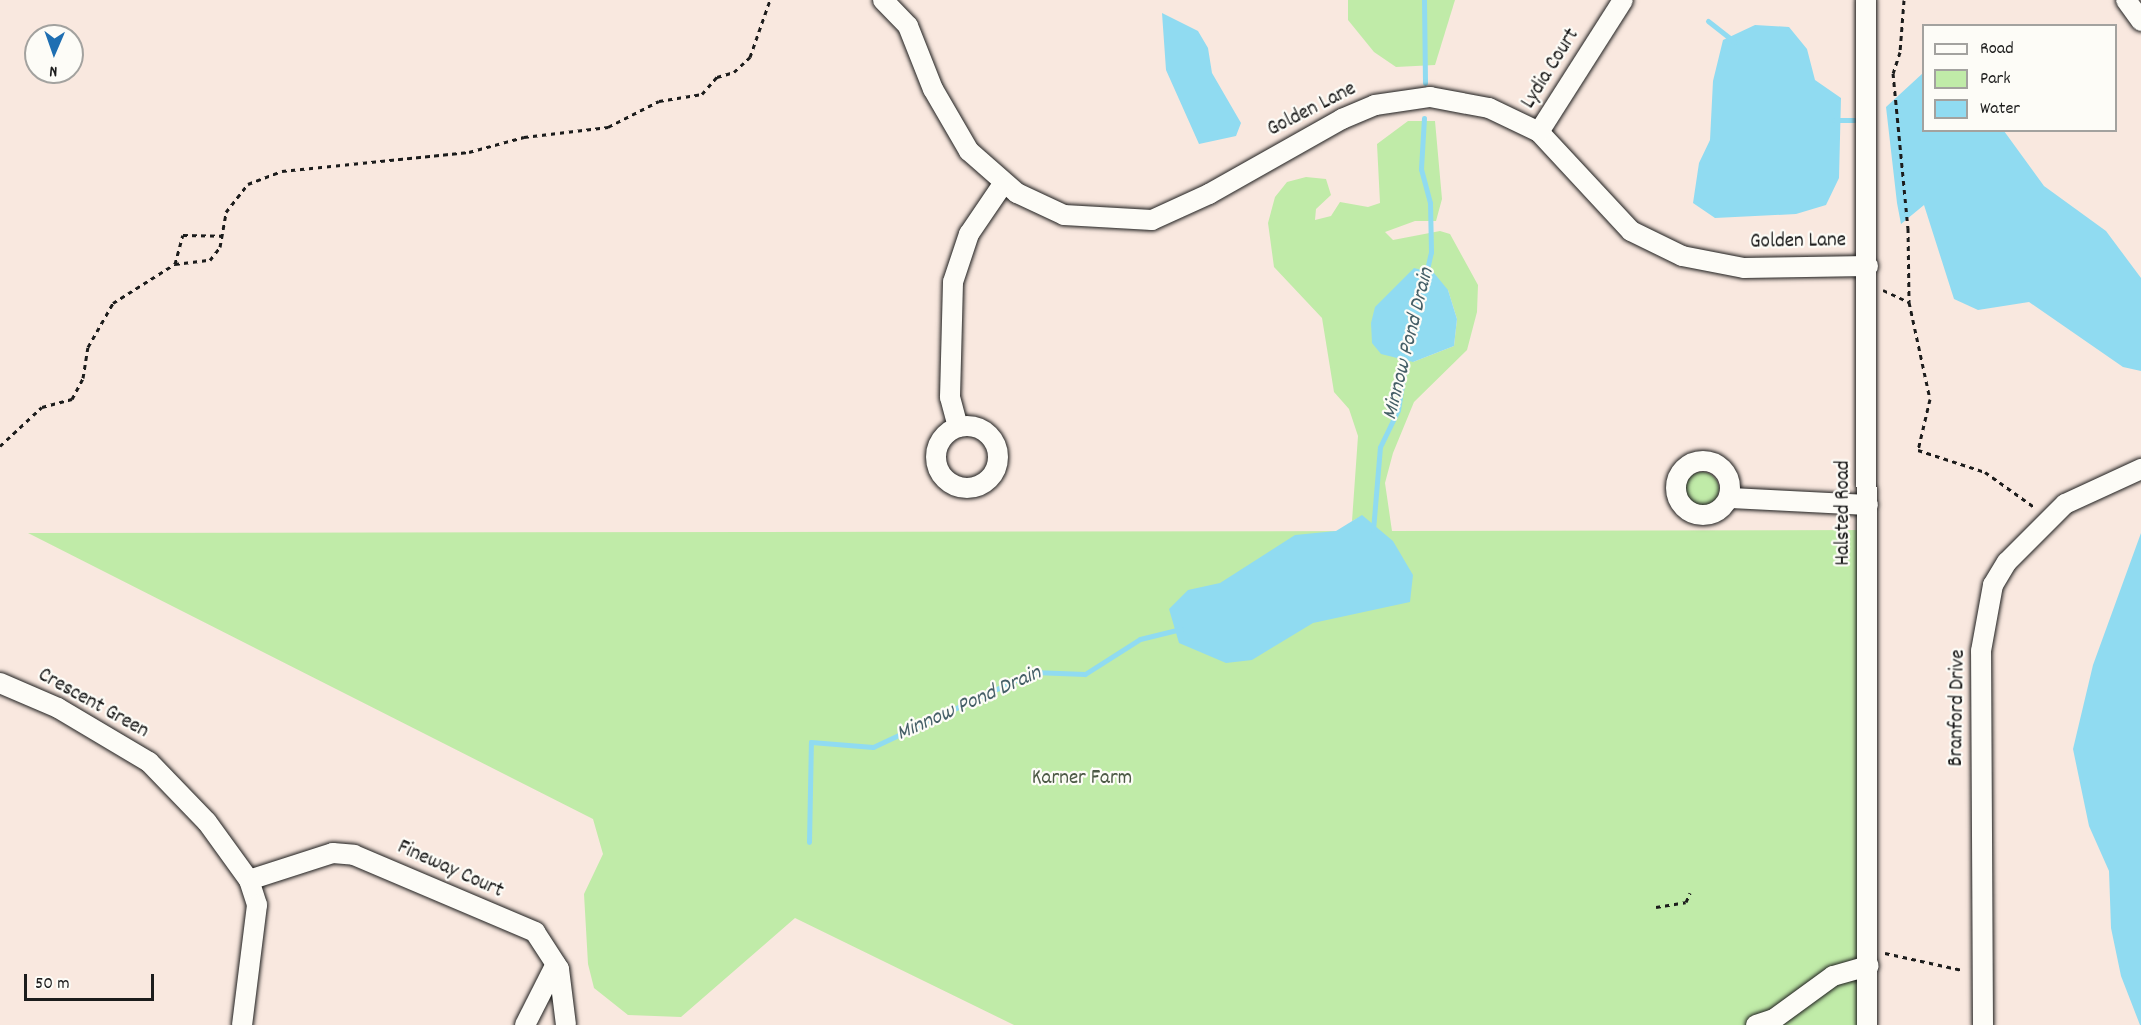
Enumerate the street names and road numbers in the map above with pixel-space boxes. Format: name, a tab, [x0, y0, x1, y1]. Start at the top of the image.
street label: Lydia Court	[1517, 24, 1585, 114]
street label: Golden Lane	[1264, 77, 1360, 143]
street label: Golden Lane	[1750, 229, 1846, 255]
street label: Halsted Road	[1831, 460, 1857, 566]
street label: Branford Drive	[1944, 649, 1972, 767]
street label: Crescent Green	[33, 663, 153, 745]
street label: Fineway Court	[393, 835, 507, 905]

